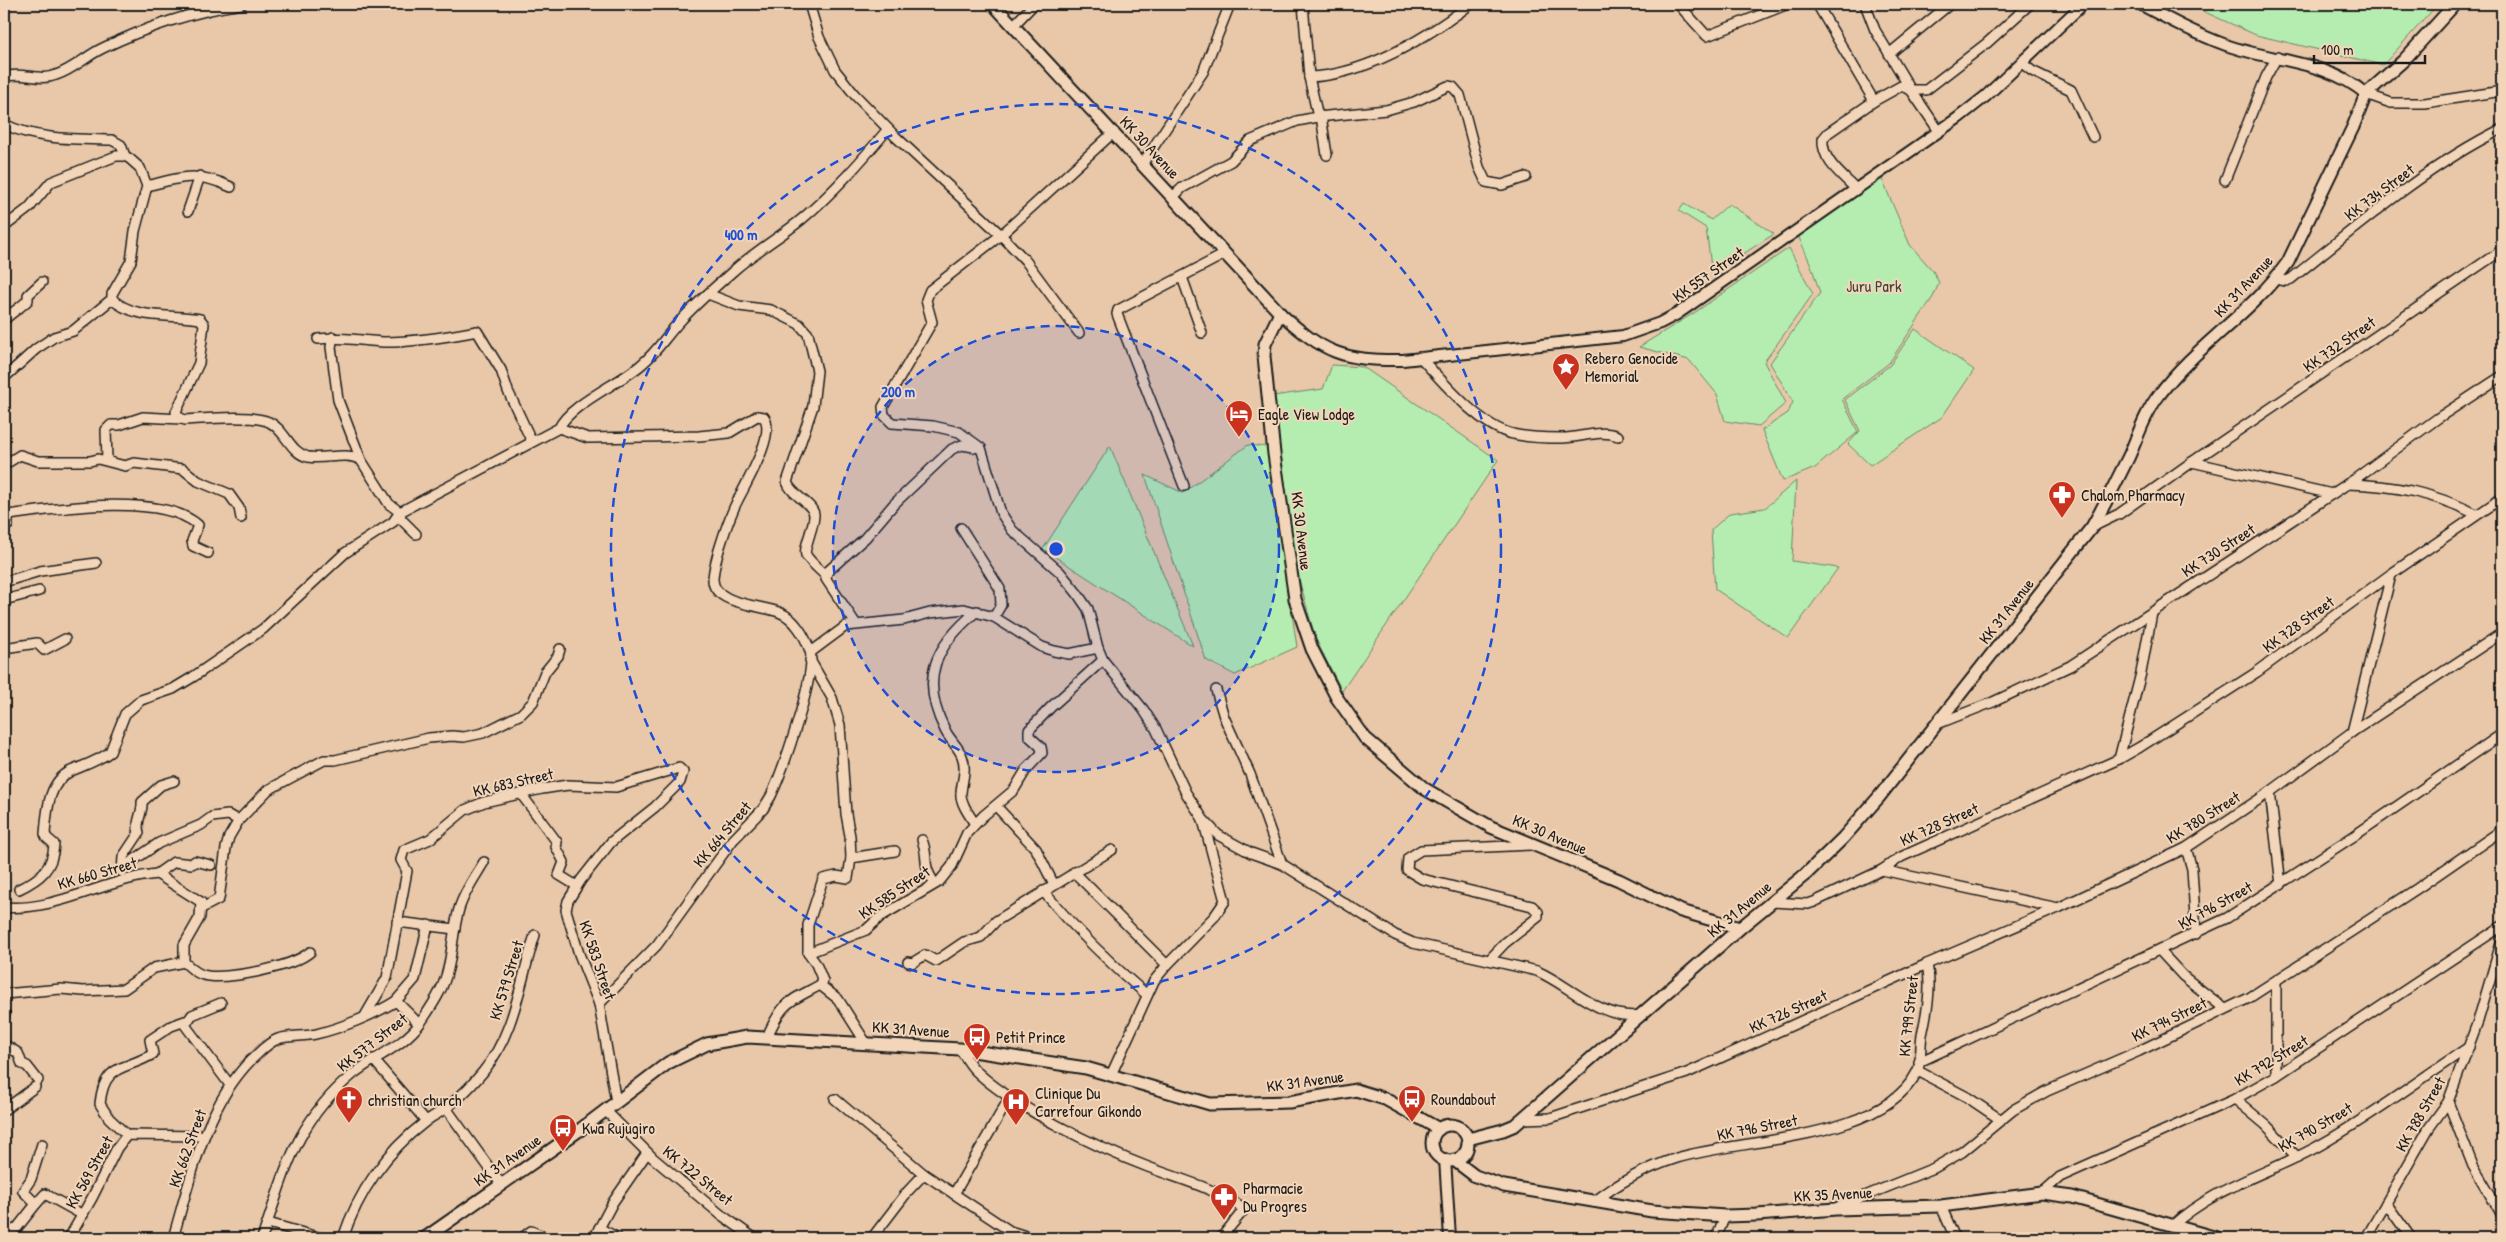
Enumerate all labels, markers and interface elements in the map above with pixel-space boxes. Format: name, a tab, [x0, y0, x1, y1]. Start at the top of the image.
scale bar	[2314, 32, 2425, 64]
text: 100 m	[2321, 39, 2354, 60]
street label: KK 30 Avenue	[1115, 111, 1185, 184]
street label: KK 734 Street	[2339, 158, 2419, 226]
text: 400 m	[725, 224, 757, 245]
street label: KK 557 Street	[1668, 241, 1749, 307]
street label: KK 31 Avenue	[2208, 250, 2278, 322]
park label: Juru Park	[1846, 275, 1902, 297]
street label: KK 732 Street	[2298, 311, 2380, 377]
place label: Rebero Genocide Memorial	[1585, 347, 1679, 387]
place icon: Rebero Genocide Memorial	[1551, 352, 1581, 391]
text: 200 m	[881, 381, 915, 402]
hotel icon: Eagle View Lodge	[1224, 399, 1254, 438]
place label: Eagle View Lodge	[1258, 403, 1356, 425]
pharmacy icon: Chalom Pharmacy	[2047, 480, 2077, 519]
place label: Chalom Pharmacy	[2081, 484, 2185, 506]
street label: KK 30 Avenue	[1286, 490, 1318, 572]
street label: KK 730 Street	[2177, 518, 2259, 582]
centre of rings	[1047, 540, 1065, 558]
street label: KK 31 Avenue	[1973, 573, 2039, 648]
street label: KK 728 Street	[2258, 590, 2339, 657]
street label: KK 683 Street	[471, 762, 556, 802]
street label: KK 780 Street	[2162, 785, 2245, 848]
street label: KK 664 Street	[688, 796, 756, 872]
street label: KK 728 Street	[1896, 797, 1982, 851]
street label: KK 30 Avenue	[1509, 808, 1591, 860]
street label: KK 660 Street	[55, 851, 140, 895]
street label: KK 585 Street	[854, 860, 934, 924]
street label: KK 31 Avenue	[1702, 875, 1776, 942]
street label: KK 796 Street	[2174, 875, 2256, 934]
street label: KK 583 Street	[574, 918, 622, 1003]
street label: KK 579 Street	[484, 937, 529, 1022]
street label: KK 799 Street	[1893, 974, 1923, 1057]
street label: KK 726 Street	[1746, 984, 1831, 1038]
street label: KK 794 Street	[2128, 991, 2211, 1047]
street label: KK 577 Street	[332, 1007, 412, 1077]
street label: KK 31 Avenue	[871, 1015, 951, 1043]
bus stop icon: Petit Prince	[962, 1022, 992, 1061]
place label: Petit Prince	[996, 1026, 1066, 1048]
street label: KK 792 Street	[2230, 1029, 2313, 1091]
street label: KK 31 Avenue	[1265, 1065, 1346, 1097]
street label: KK 788 Street	[2390, 1072, 2451, 1155]
place label: Clinique Du Carrefour Gikondo	[1035, 1082, 1142, 1122]
bus stop icon: Roundabout	[1397, 1084, 1427, 1123]
church icon: christian church	[334, 1085, 364, 1124]
hospital icon: Clinique Du Carrefour Gikondo	[1001, 1087, 1031, 1126]
place label: Roundabout	[1431, 1088, 1496, 1110]
place label: christian church	[368, 1089, 462, 1111]
street label: KK 790 Street	[2274, 1097, 2357, 1157]
street label: KK 662 Street	[163, 1105, 211, 1190]
street label: KK 796 Street	[1715, 1108, 1800, 1146]
bus stop icon: Kwa Rujugiro	[548, 1113, 578, 1152]
place label: Kwa Rujugiro	[582, 1117, 655, 1139]
street label: KK 31 Avenue	[469, 1128, 546, 1191]
street label: KK 569 Street	[60, 1131, 118, 1212]
street label: KK 722 Street	[658, 1140, 738, 1210]
place label: Pharmacie Du Progres	[1243, 1177, 1307, 1217]
street label: KK 35 Avenue	[1793, 1181, 1873, 1207]
pharmacy icon: Pharmacie Du Progres	[1209, 1182, 1239, 1221]

